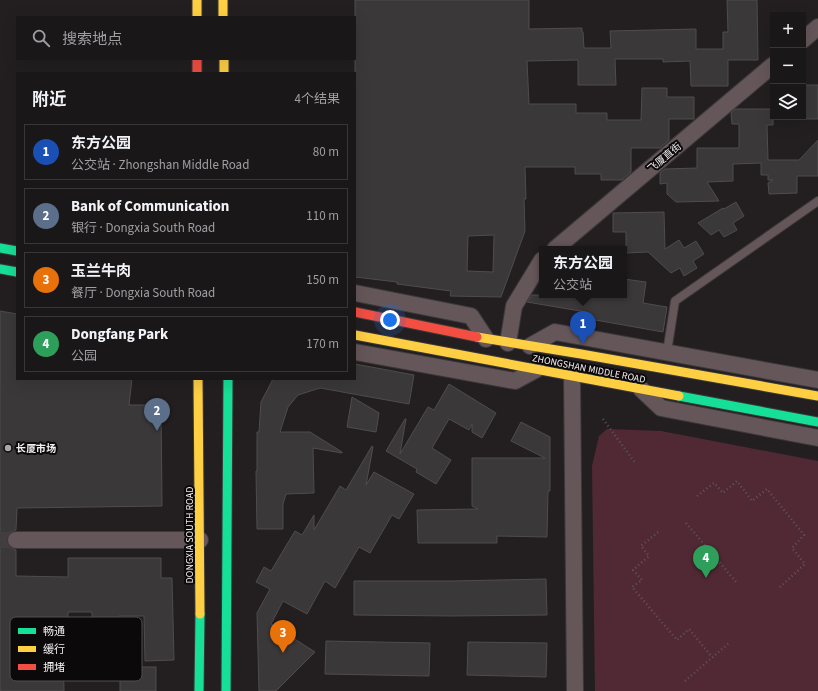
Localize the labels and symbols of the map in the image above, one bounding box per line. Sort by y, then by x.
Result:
street label: 飞厦直街 [645,140,684,176]
your location [380,310,400,330]
pin: 1 [570,311,596,344]
street label: ZHONGSHAN MIDDLE ROAD [531,351,647,387]
pin: 2 [144,398,170,431]
place label: 长厦市场 [16,442,56,456]
marker: 长厦市场 [3,443,13,453]
street label: DONGXIA SOUTH ROAD [183,487,197,583]
pin: 4 [693,545,719,578]
legend [10,617,142,681]
pin: 3 [270,620,296,653]
text: 畅通 [43,624,65,639]
text: 缓行 [43,642,65,657]
text: 拥堵 [43,660,65,675]

